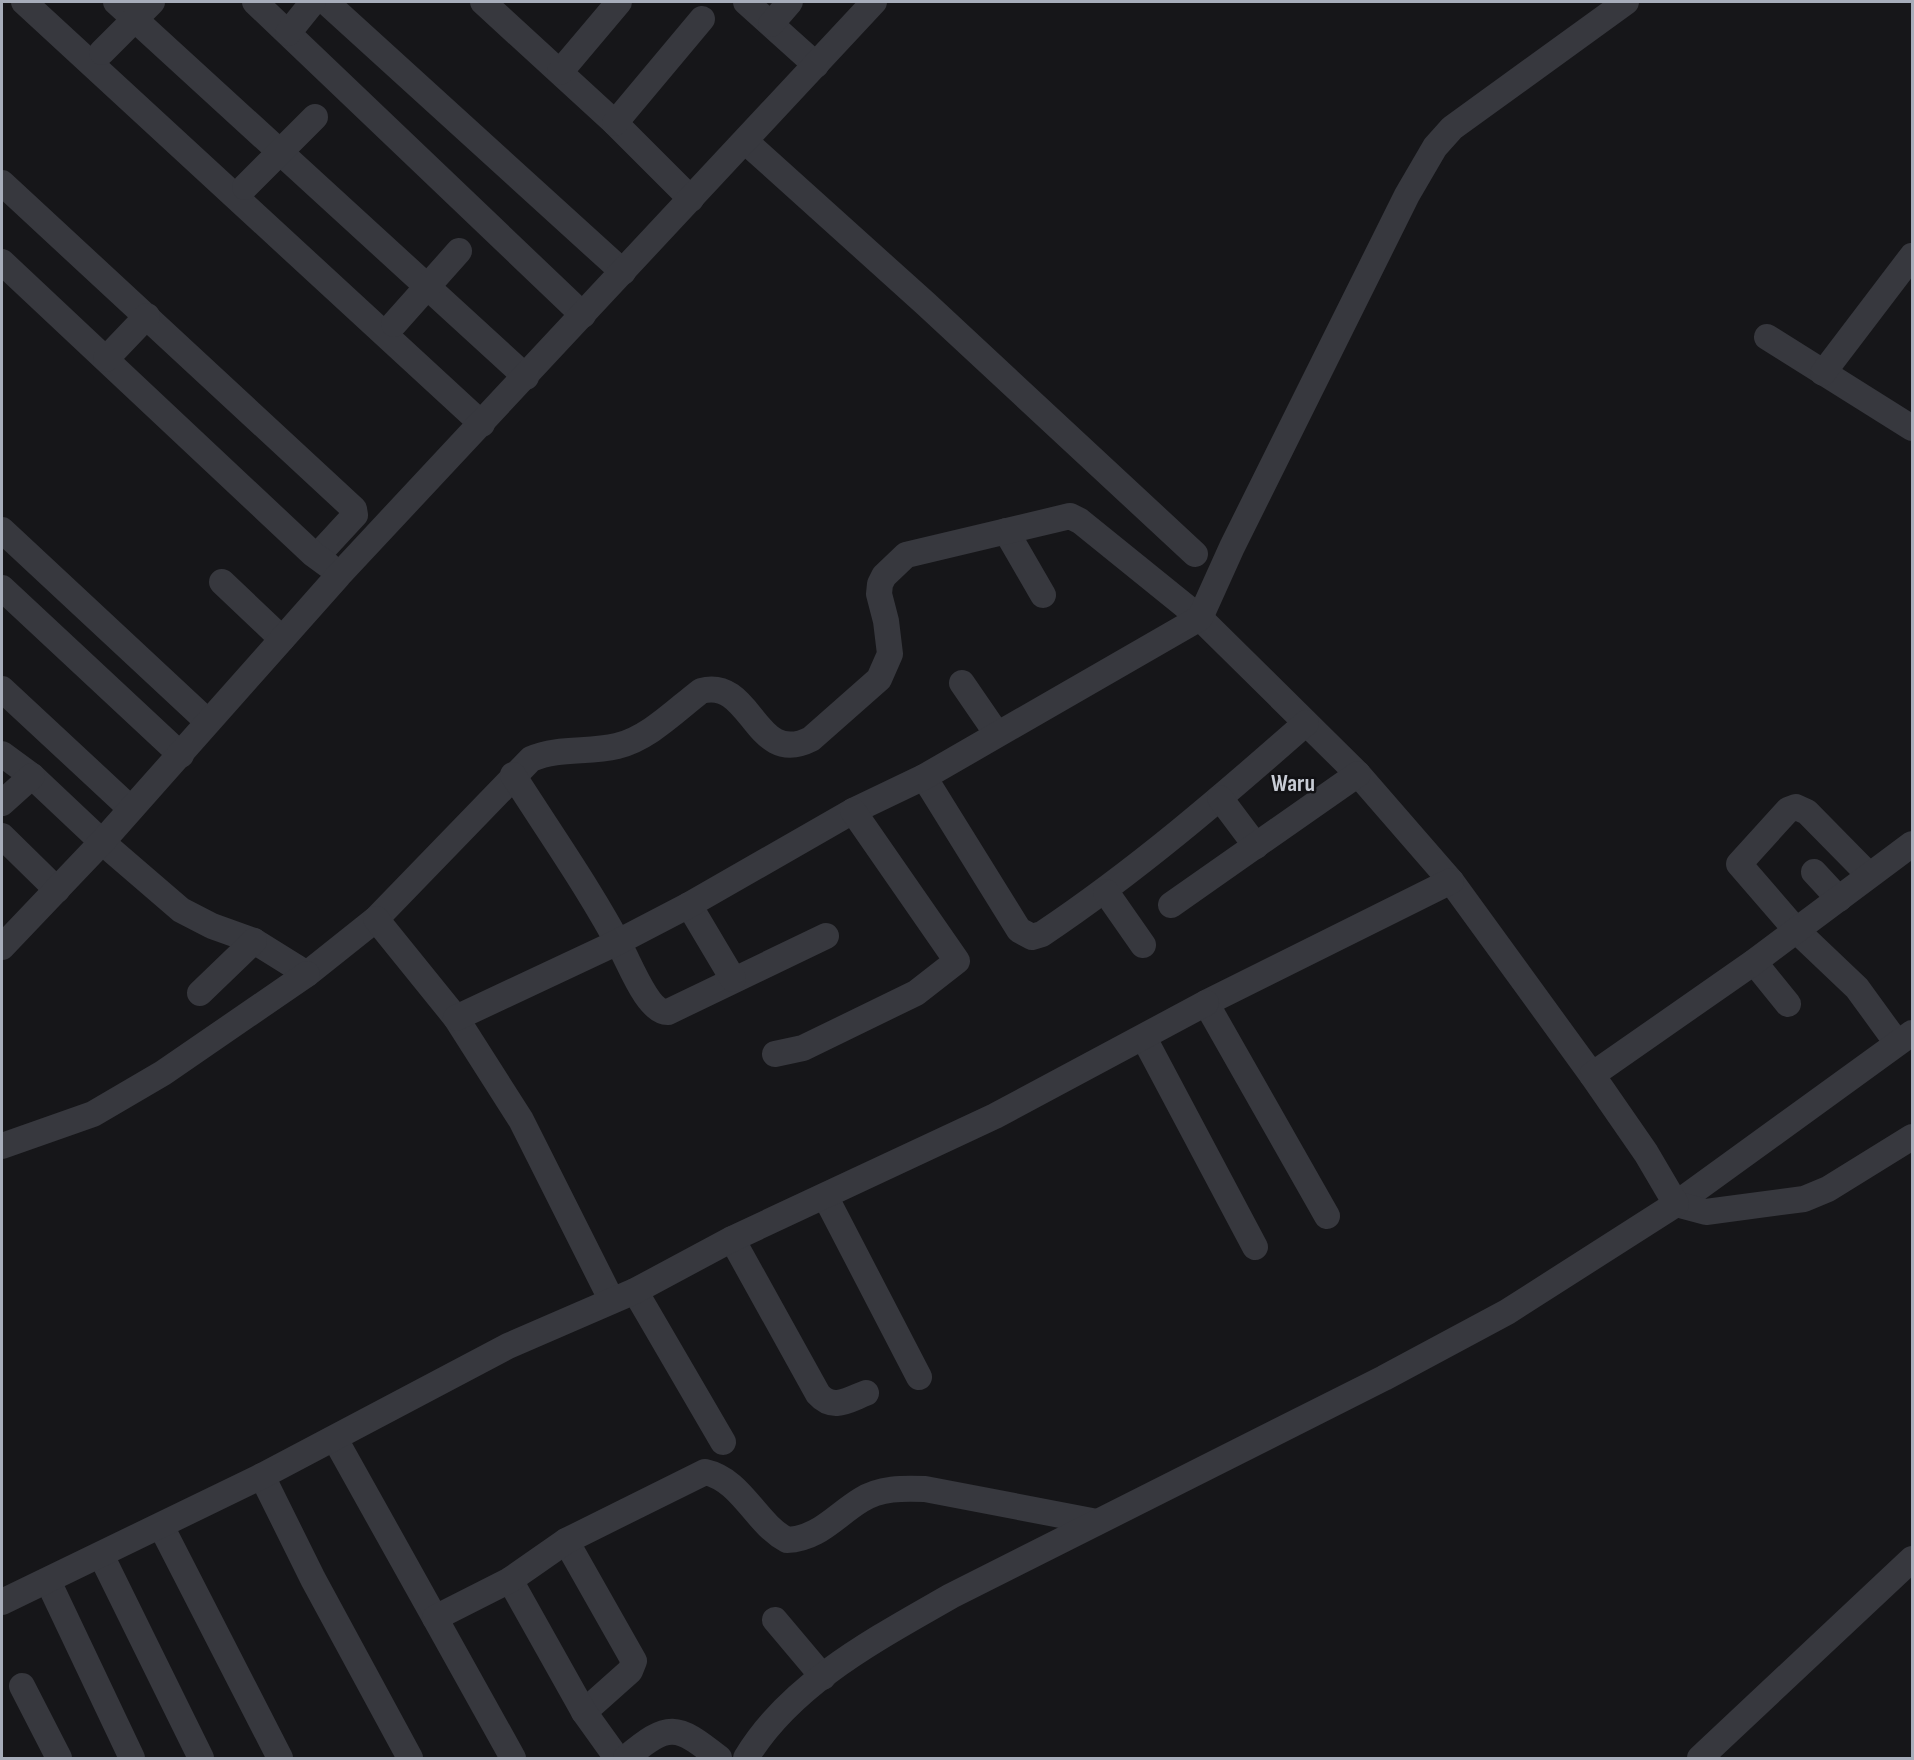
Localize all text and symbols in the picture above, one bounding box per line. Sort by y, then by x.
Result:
district label: Waru [1271,769,1315,798]

